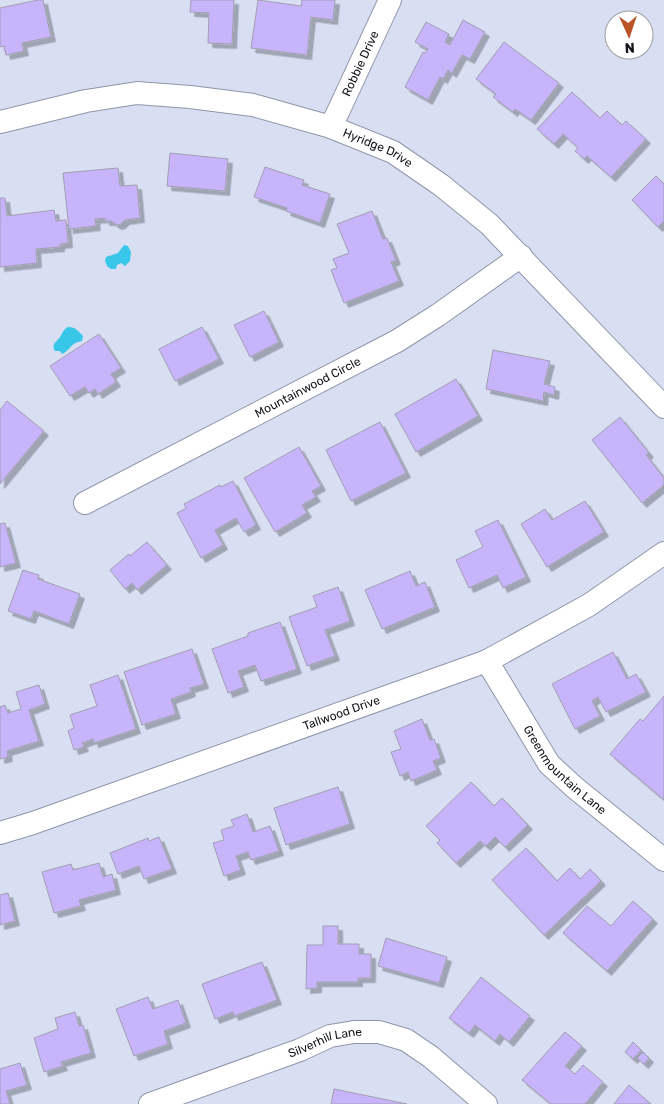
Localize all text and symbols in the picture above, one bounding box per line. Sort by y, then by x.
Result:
north arrow [604,10,654,60]
street label: Robbie Drive [339,28,382,98]
text: N [624,39,635,56]
street label: Hyridge Drive [341,126,415,170]
street label: Mountainwood Circle [252,354,363,421]
street label: Tallwood Drive [301,693,382,733]
street label: Greenmountain Lane [520,723,609,817]
street label: Silverhill Lane [286,1025,362,1061]

